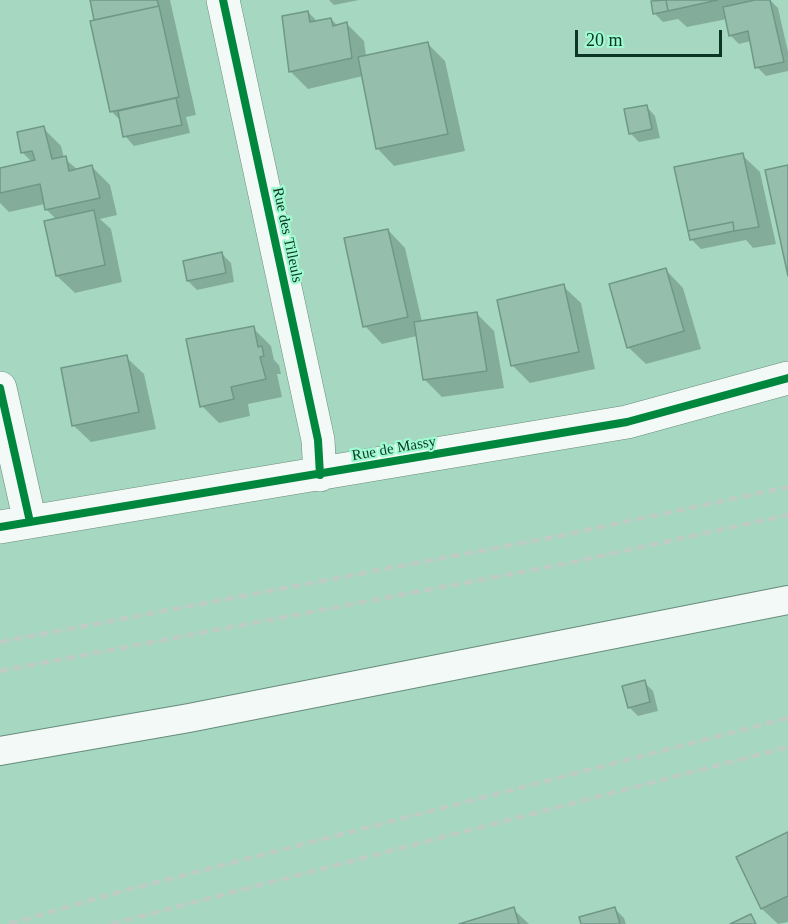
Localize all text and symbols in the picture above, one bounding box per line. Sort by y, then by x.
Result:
scale bar [578,18,725,56]
text: 20 m [586,30,623,50]
street label: Rue des Tilleuls [268,186,306,284]
street label: Rue de Massy [351,433,437,465]

